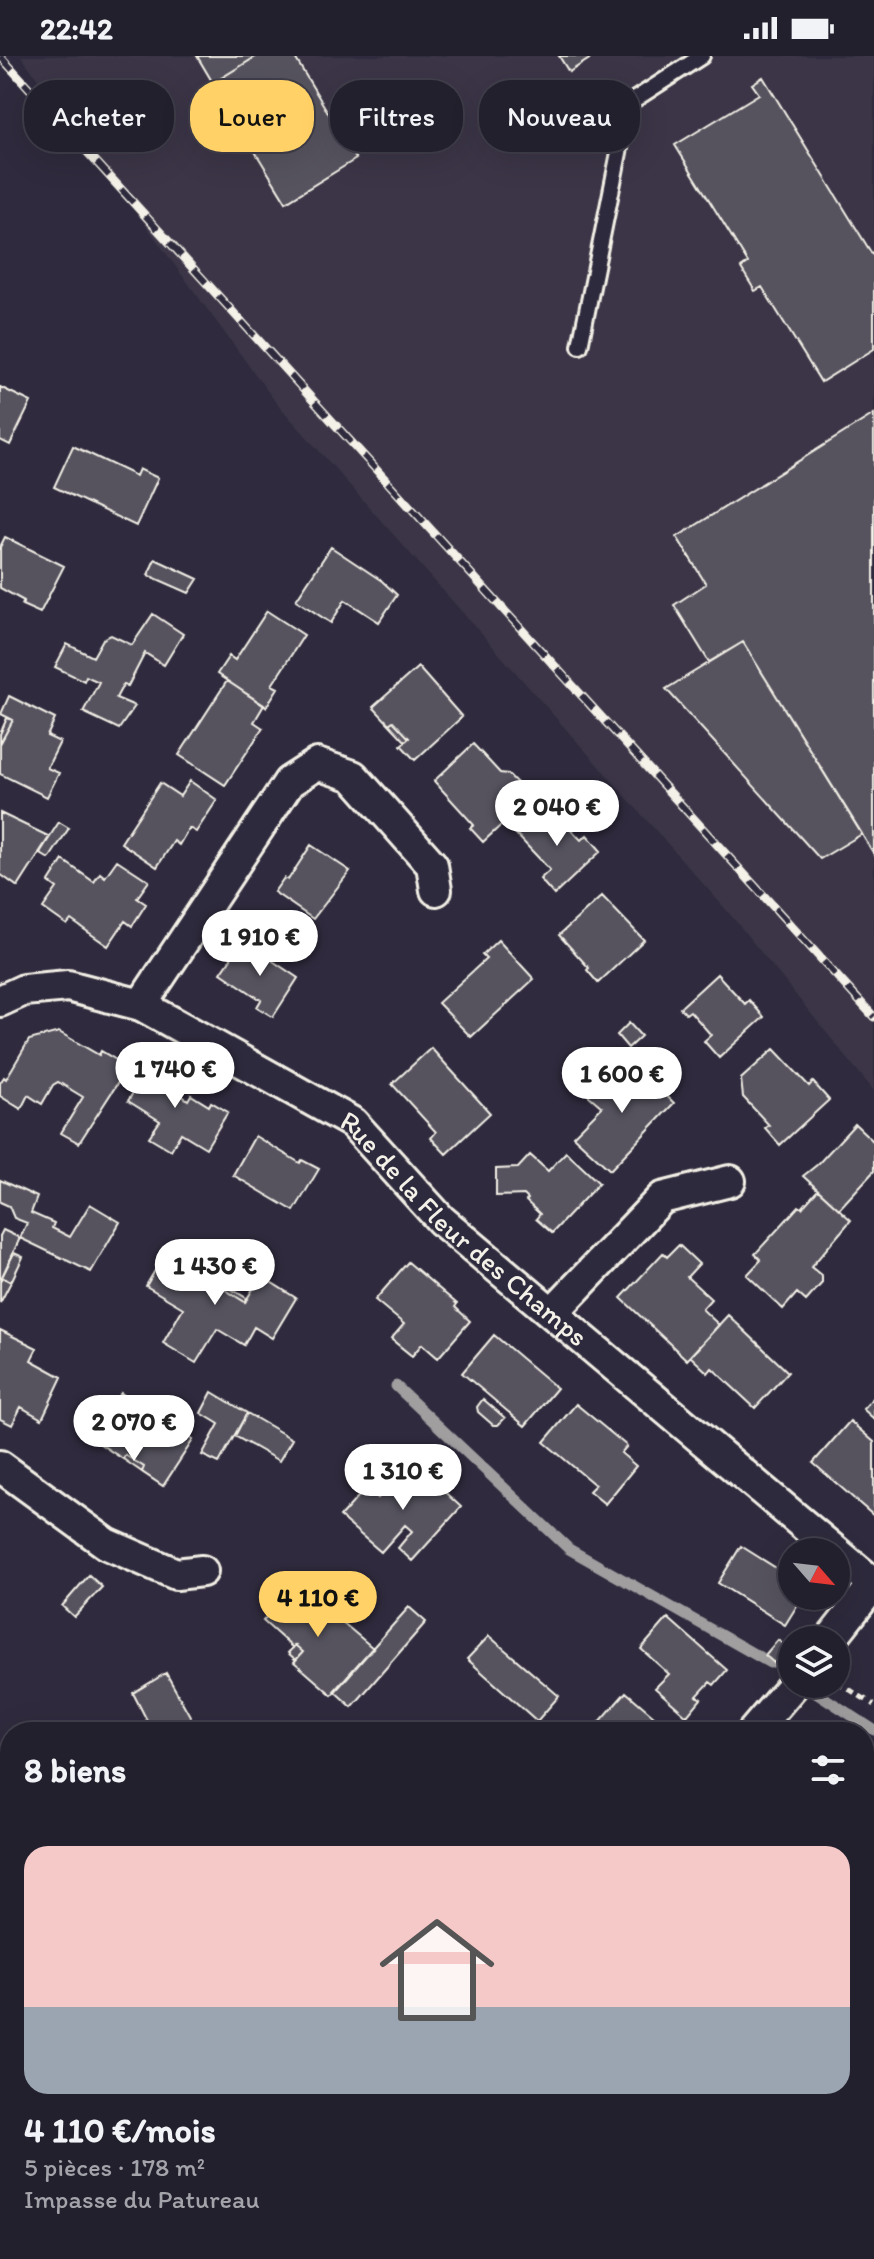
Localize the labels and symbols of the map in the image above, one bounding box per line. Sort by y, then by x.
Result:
pin: 2 040 € [483,780,631,848]
pin: 1 910 € [186,910,334,978]
pin: 1 740 € [101,1042,249,1110]
pin: 1 600 € [548,1047,696,1115]
street label: Rue de la Fleur des Champs [335,1103,595,1353]
pin: 1 430 € [141,1239,289,1307]
pin: 2 070 € [60,1395,208,1463]
pin: 1 310 € [329,1444,477,1512]
north arrow [778,1538,850,1610]
pin: 4 110 € [244,1571,392,1639]

